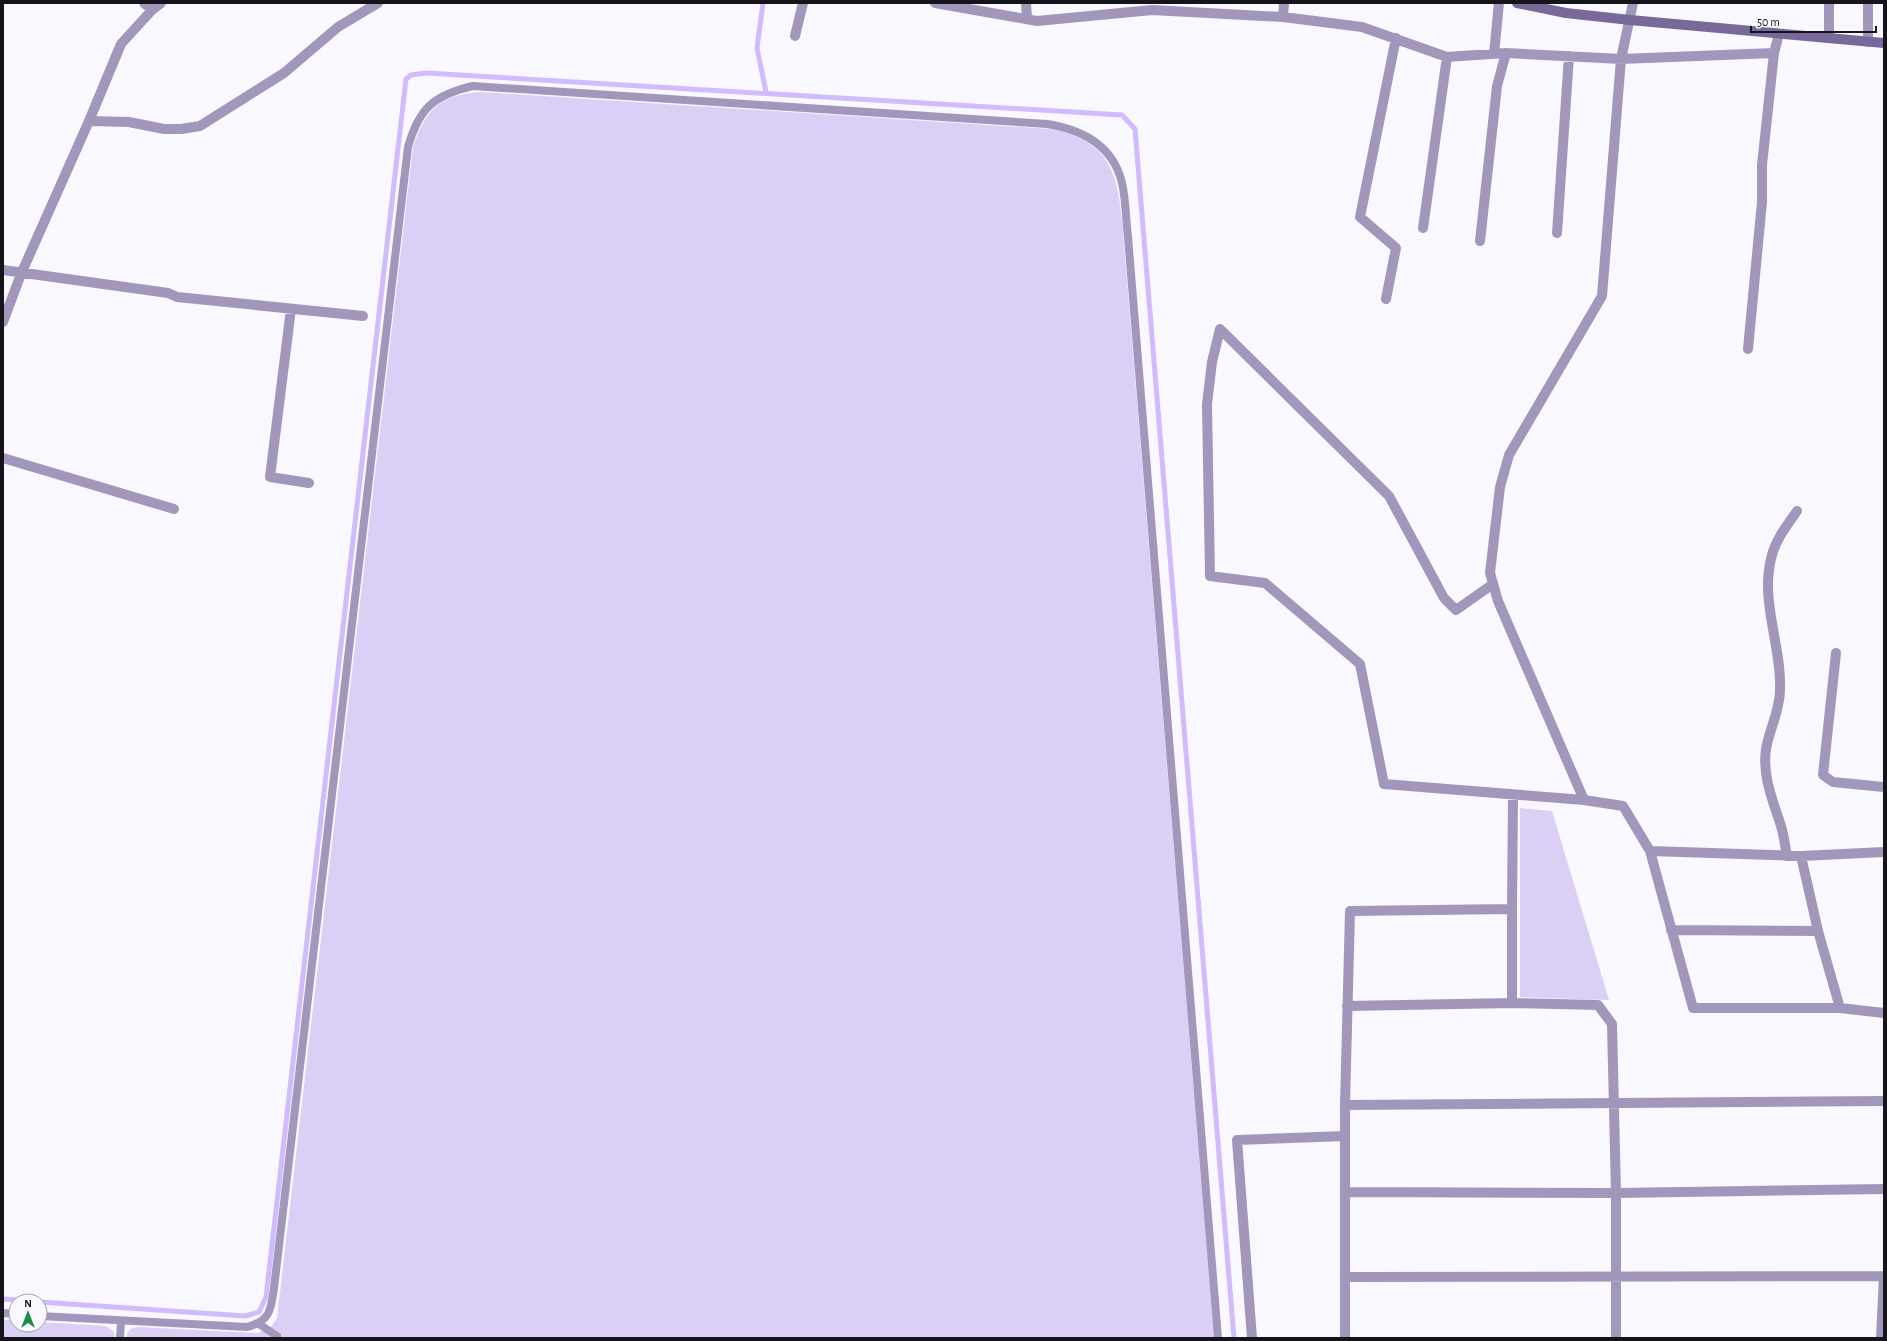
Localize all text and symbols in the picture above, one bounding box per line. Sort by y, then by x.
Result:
scale bar [1751,8,1876,34]
text: 50 m [1757,16,1780,28]
north arrow [8,1293,48,1333]
text: N [24,1298,32,1309]

